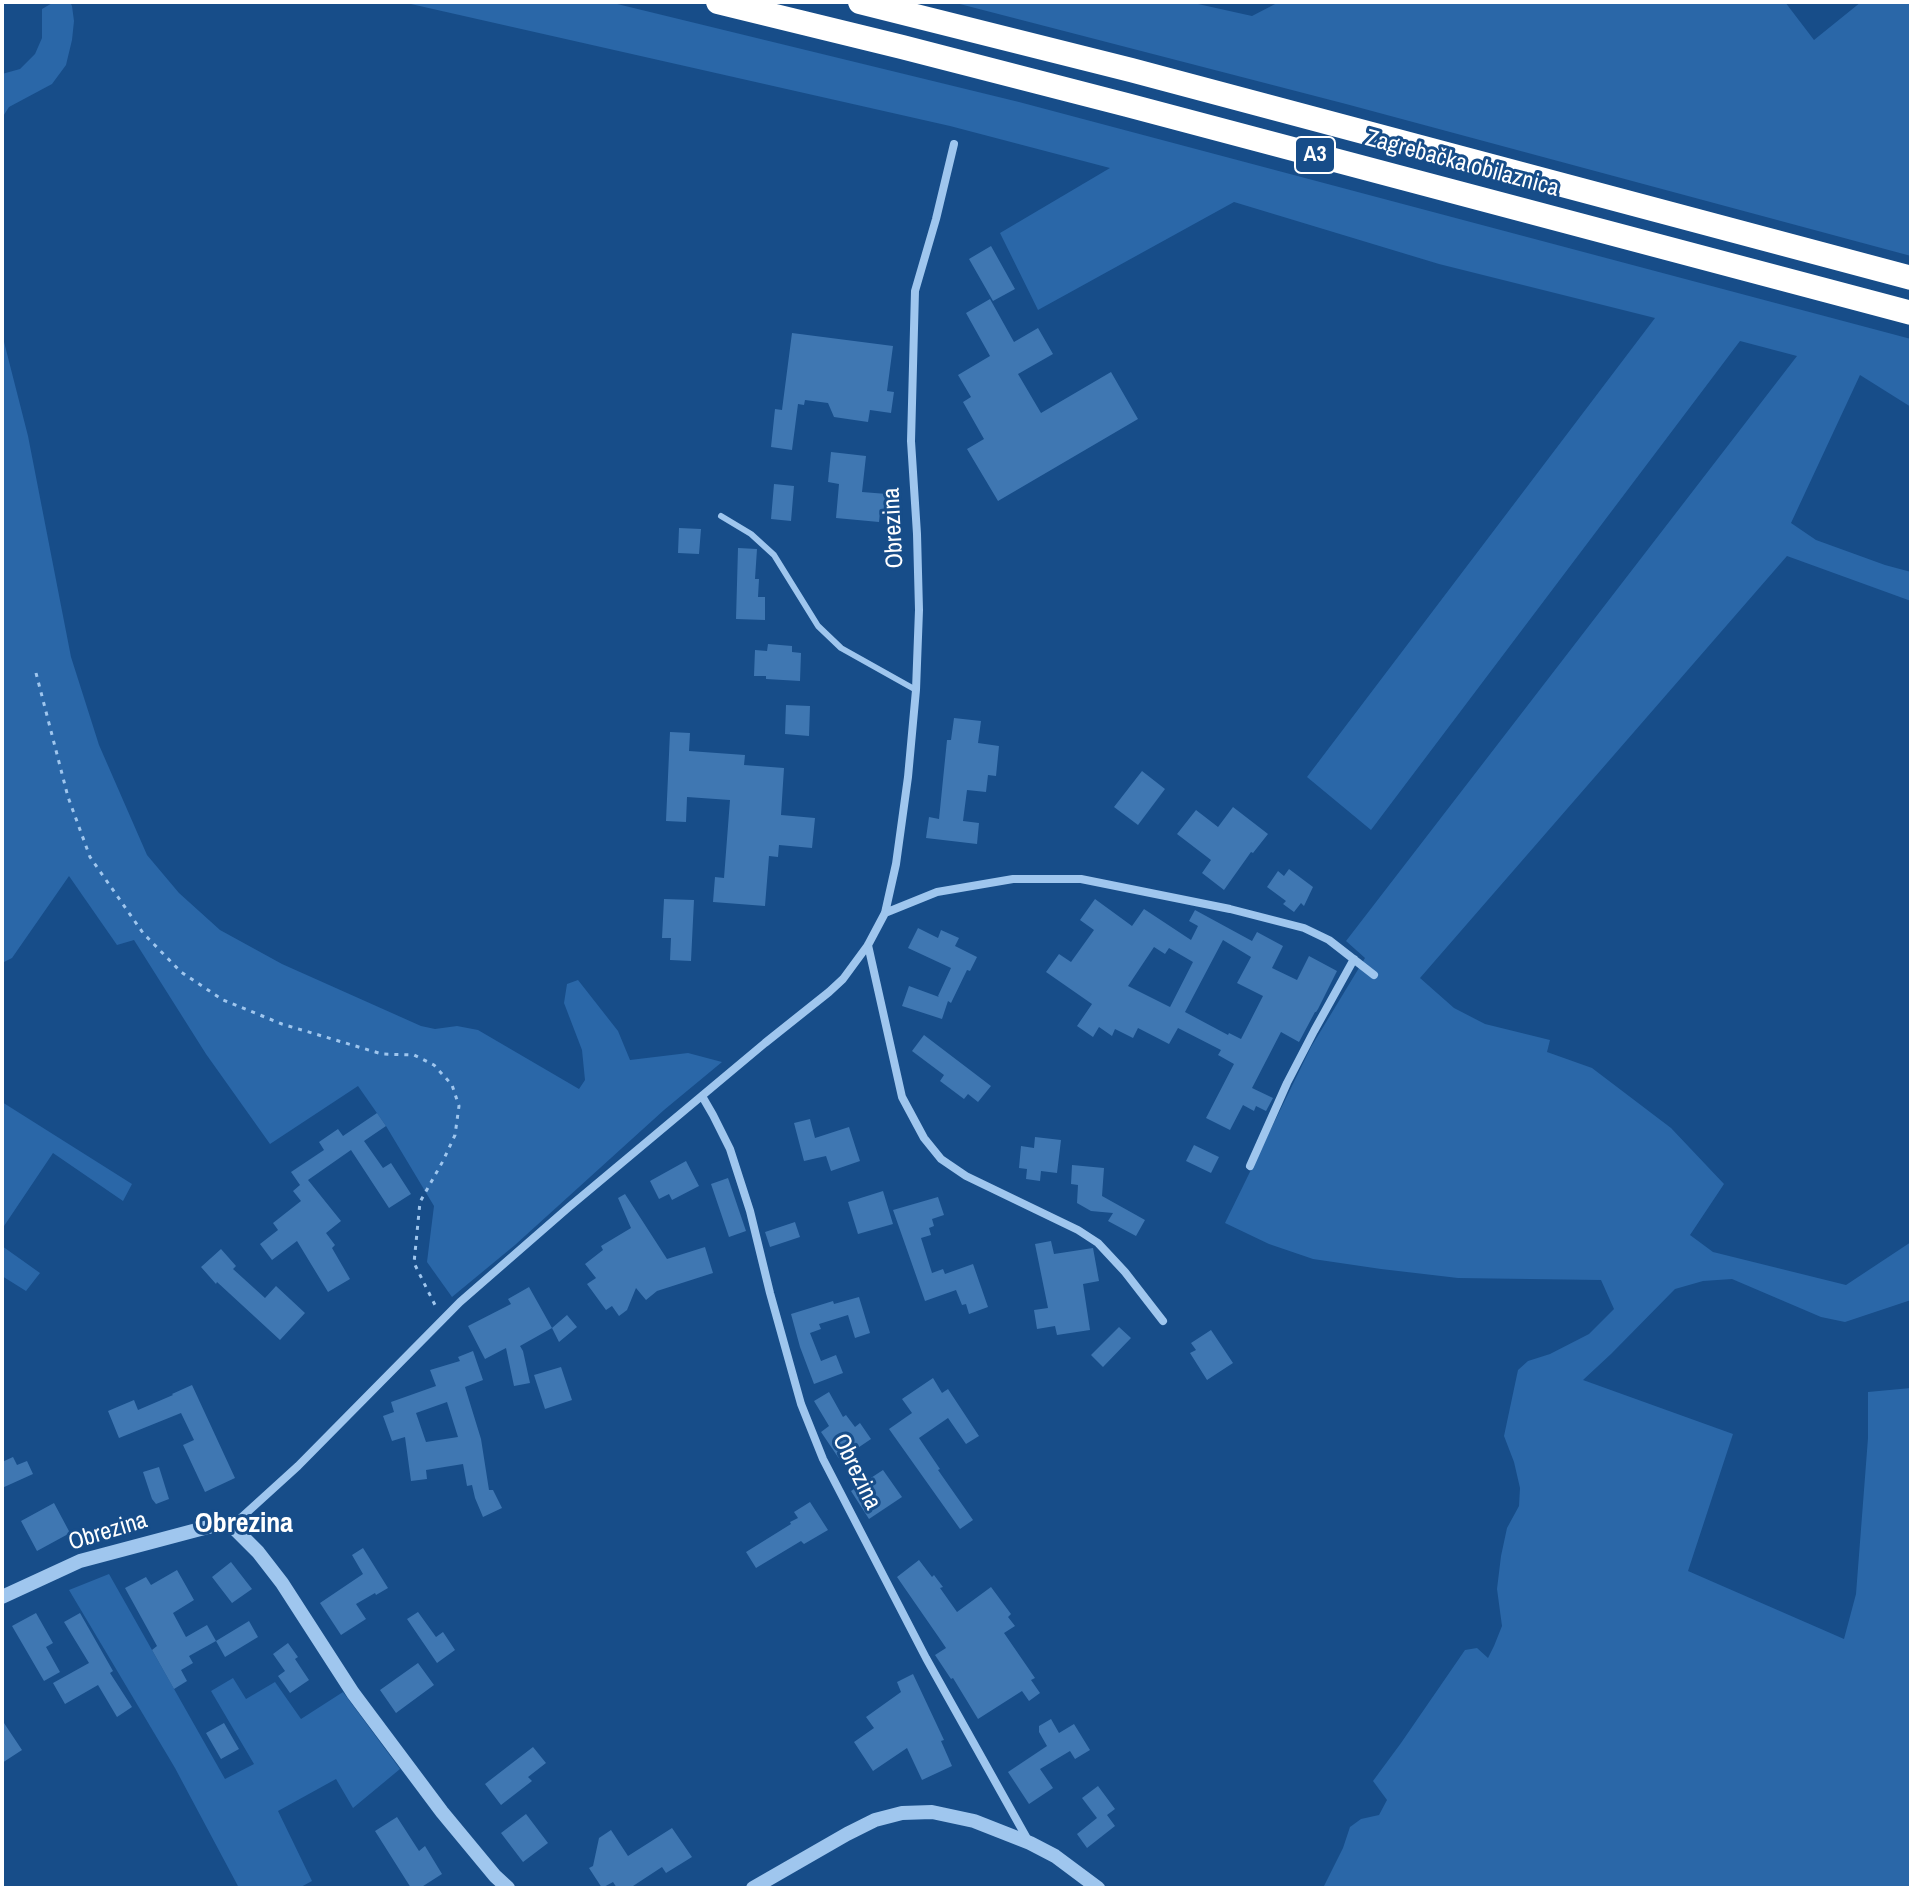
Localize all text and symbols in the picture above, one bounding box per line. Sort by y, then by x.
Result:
street label: Zagrebačka obilaznica [1362,124,1562,204]
road number: A3 [1295,137,1335,173]
street label: Obrezina [878,487,910,569]
street label: Obrezina [825,1429,887,1515]
street label: Obrezina [65,1506,151,1558]
district label: Obrezina [195,1507,293,1541]

